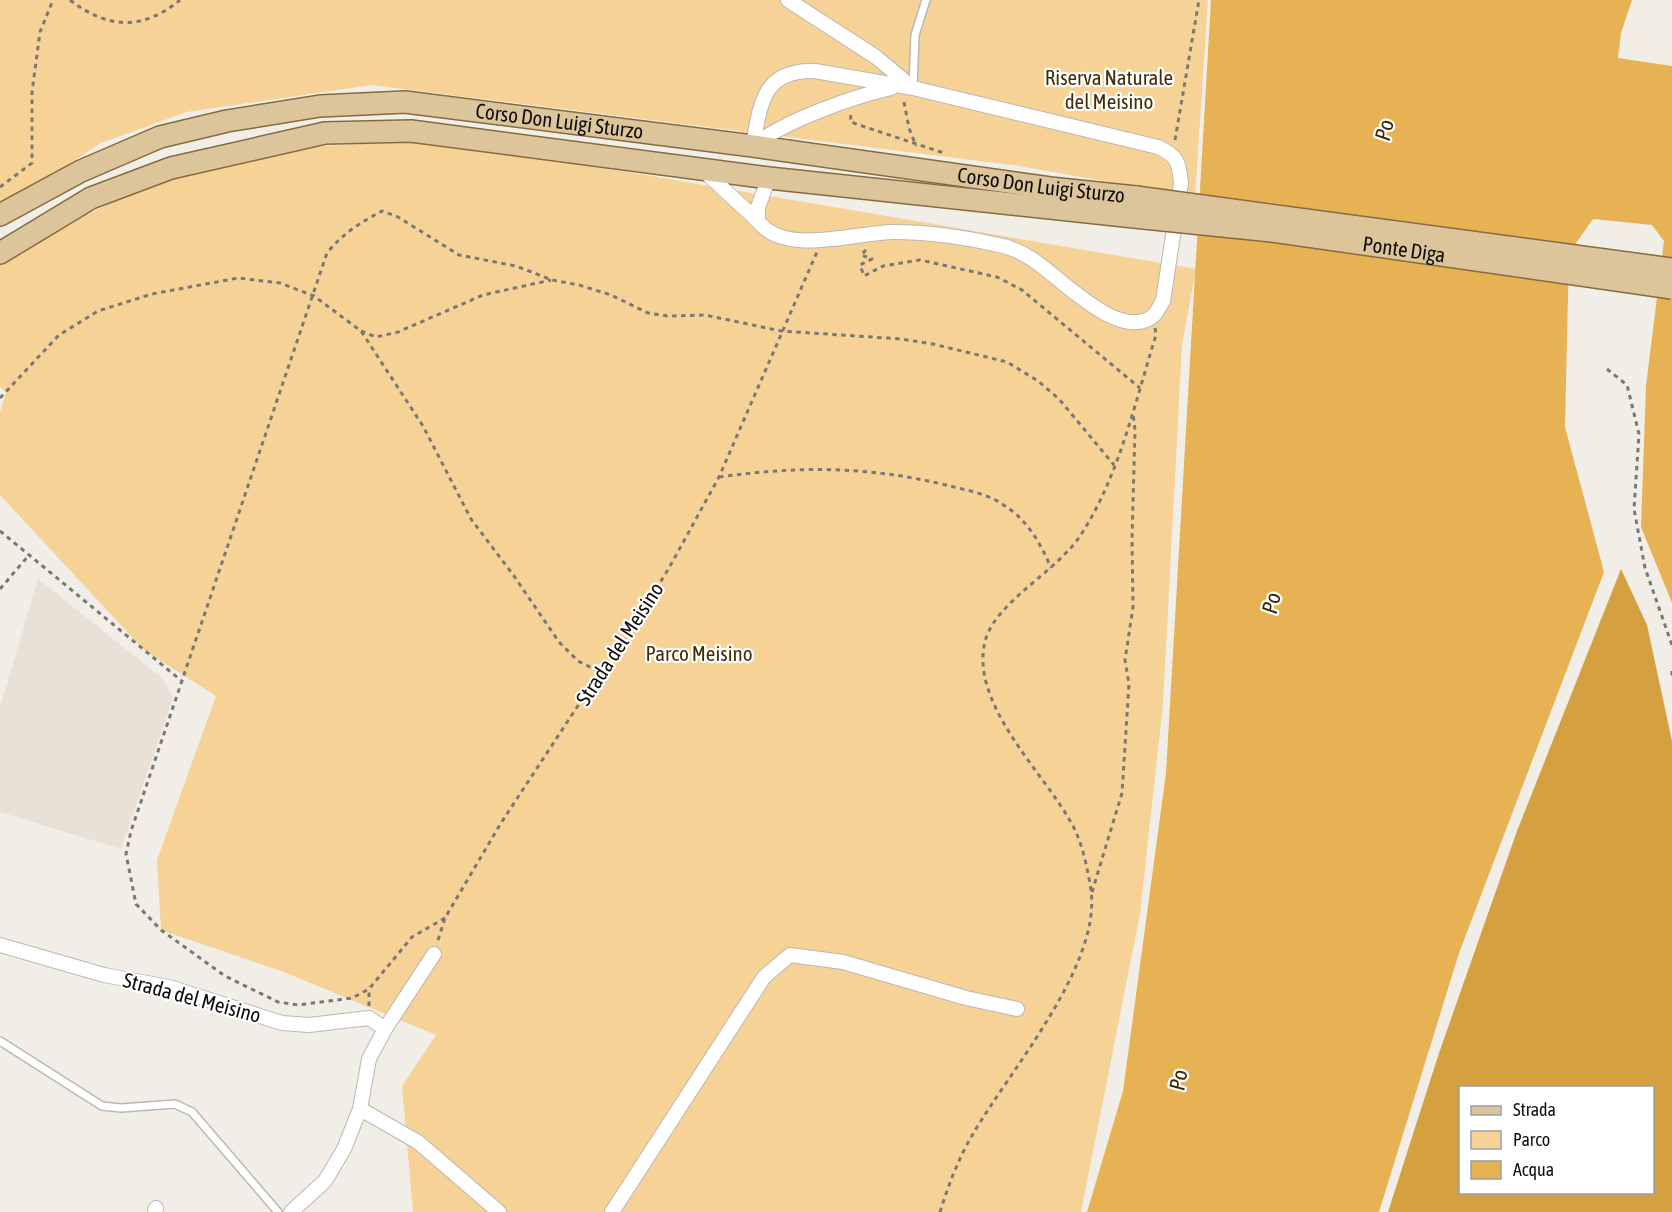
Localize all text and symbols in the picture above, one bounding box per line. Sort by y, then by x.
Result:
park label: Riserva Naturale del Meisino [1045,65,1173,113]
street label: Corso Don Luigi Sturzo [474,98,645,143]
water label: Po [1369,117,1399,143]
street label: Corso Don Luigi Sturzo [956,162,1126,207]
street label: Ponte Diga [1361,231,1447,267]
street label: Strada del Meisino [571,578,668,709]
water label: Po [1256,590,1286,616]
park label: Parco Meisino [645,641,753,665]
street label: Strada del Meisino [121,967,264,1027]
water label: Po [1164,1068,1192,1092]
legend [1459,1086,1654,1194]
text: Strada [1513,1099,1556,1120]
text: Parco [1513,1129,1550,1150]
text: Acqua [1513,1159,1554,1180]

